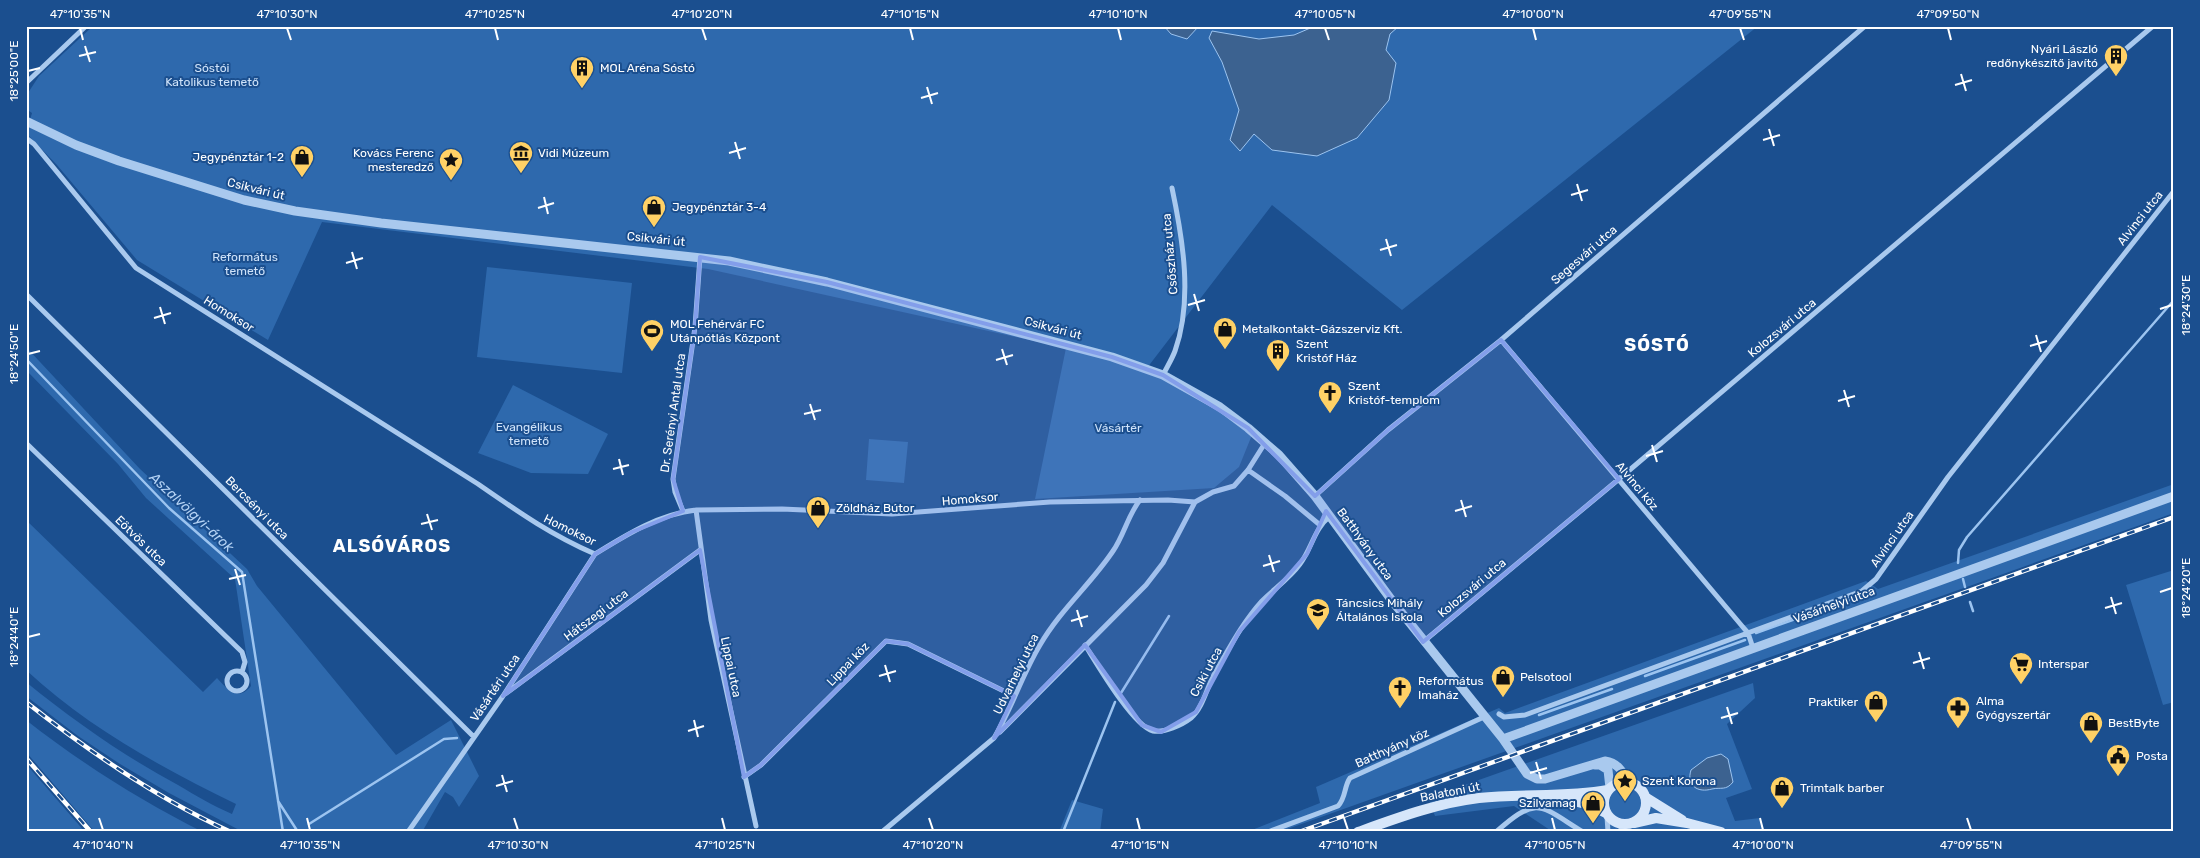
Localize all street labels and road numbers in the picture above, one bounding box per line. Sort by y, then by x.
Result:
street label: Csikvári út [226,175,286,203]
street label: Alvinci utca [2114,188,2166,248]
street label: Csőszház utca [1159,213,1181,295]
street label: Segesvári utca [1548,223,1620,287]
street label: Csikvári út [626,229,686,249]
street label: Homoksor [201,293,257,335]
street label: Kolozsvári utca [1745,296,1819,360]
street label: Csikvári út [1023,314,1083,342]
street label: Dr. Serényi Antal utca [658,352,688,474]
street label: Alvinci köz [1613,459,1661,513]
street label: Bercsényi utca [223,474,291,542]
street label: Homoksor [941,490,999,508]
street label: Batthyány utca [1334,505,1396,583]
street label: Alvinci utca [1868,508,1916,570]
street label: Homoksor [541,511,599,549]
street label: Eötvös utca [112,513,170,569]
street label: Kolozsvári utca [1435,556,1509,620]
street label: Vásárhelyi utca [1791,584,1877,626]
street label: Hátszegi utca [561,586,631,644]
street label: Udvarhelyi utca [990,632,1042,716]
street label: Lippai utca [718,635,744,699]
street label: Lippai köz [824,639,872,689]
street label: Csiki utca [1187,645,1225,699]
street label: Vásártéri utca [467,652,523,724]
street label: Batthyány köz [1353,725,1431,771]
street label: Balatoni út [1419,779,1481,805]

